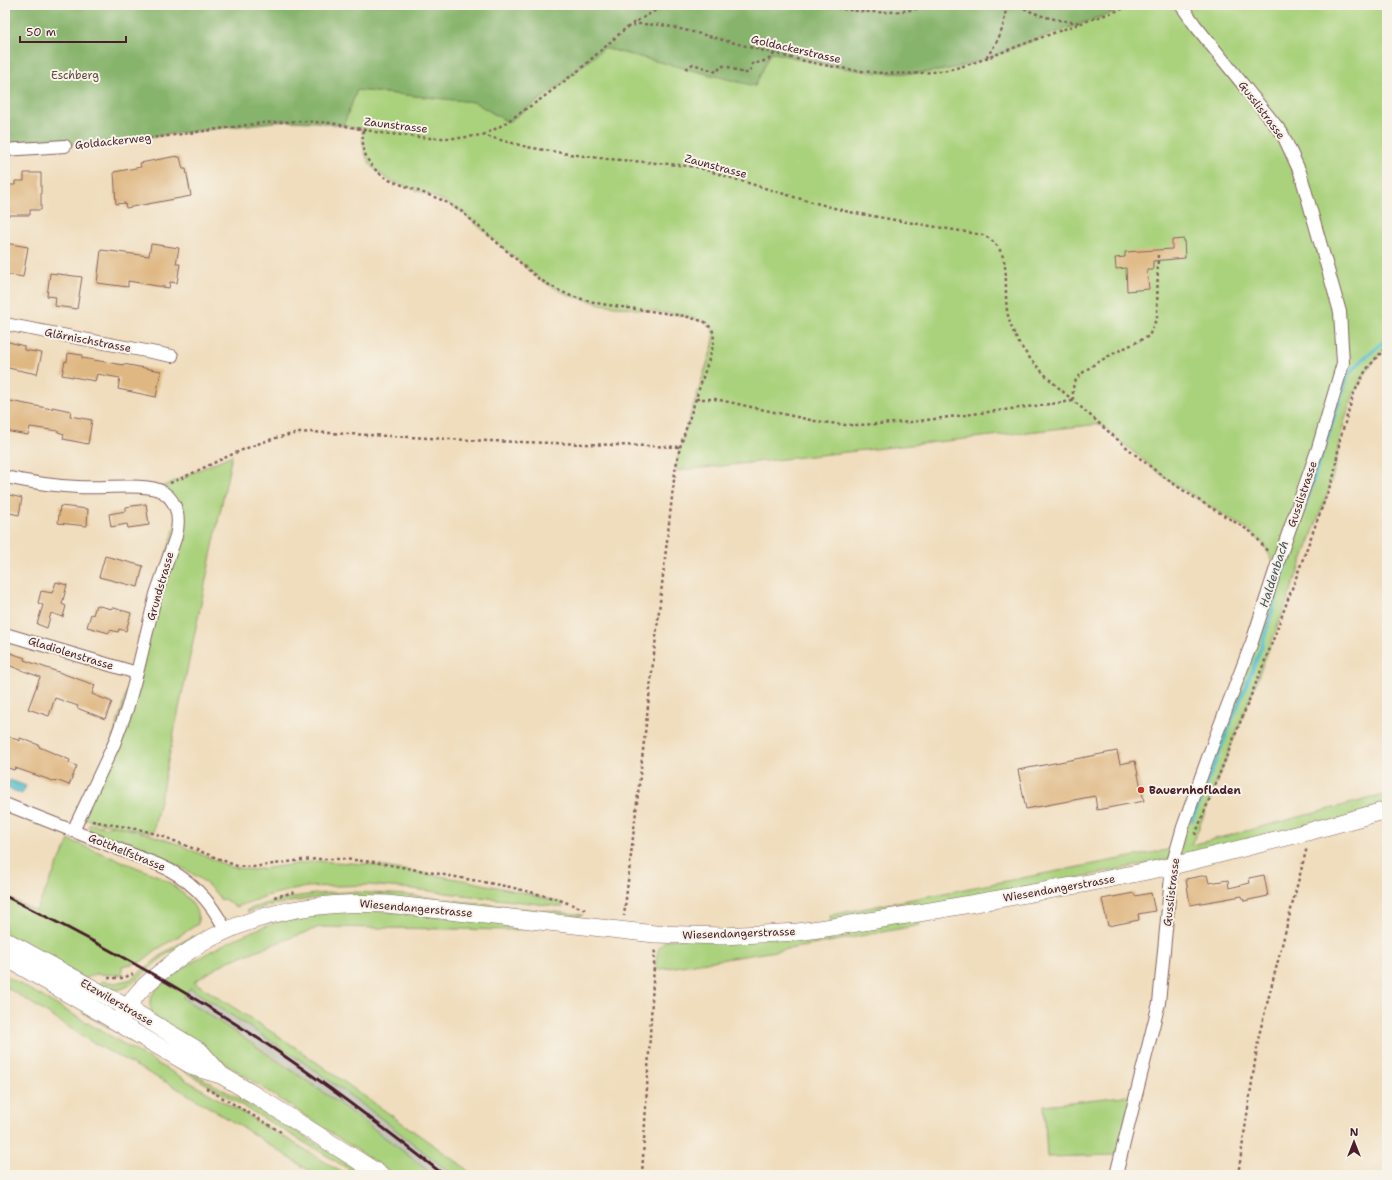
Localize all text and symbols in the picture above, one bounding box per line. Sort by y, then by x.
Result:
scale bar [20,18,126,44]
text: 50 m [26,24,56,40]
street label: Goldackerstrasse [749,32,842,67]
park label: Eschberg [51,68,99,83]
street label: Gusslistrasse [1235,78,1288,142]
street label: Zaunstrasse [363,114,429,137]
street label: Goldackerweg [74,130,152,153]
street label: Zaunstrasse [683,151,749,182]
street label: Glärnischstrasse [43,325,132,356]
street label: Gusslistrasse [1284,459,1321,529]
water label: Haldenbach [1256,539,1292,609]
street label: Grundstrasse [143,550,177,622]
street label: Gladiolenstrasse [26,633,115,674]
place label: Bauernhofladen [1149,783,1242,798]
marker: Bauernhofladen [1136,785,1146,795]
street label: Gotthelfstrasse [86,830,168,875]
street label: Gusslistrasse [1160,857,1183,927]
street label: Wiesendangerstrasse [1002,871,1116,906]
street label: Wiesendangerstrasse [359,896,473,921]
street label: Wiesendangerstrasse [682,924,796,943]
street label: Etzwilerstrasse [77,975,156,1029]
north arrow [1334,1122,1374,1162]
text: N [1350,1125,1359,1140]

